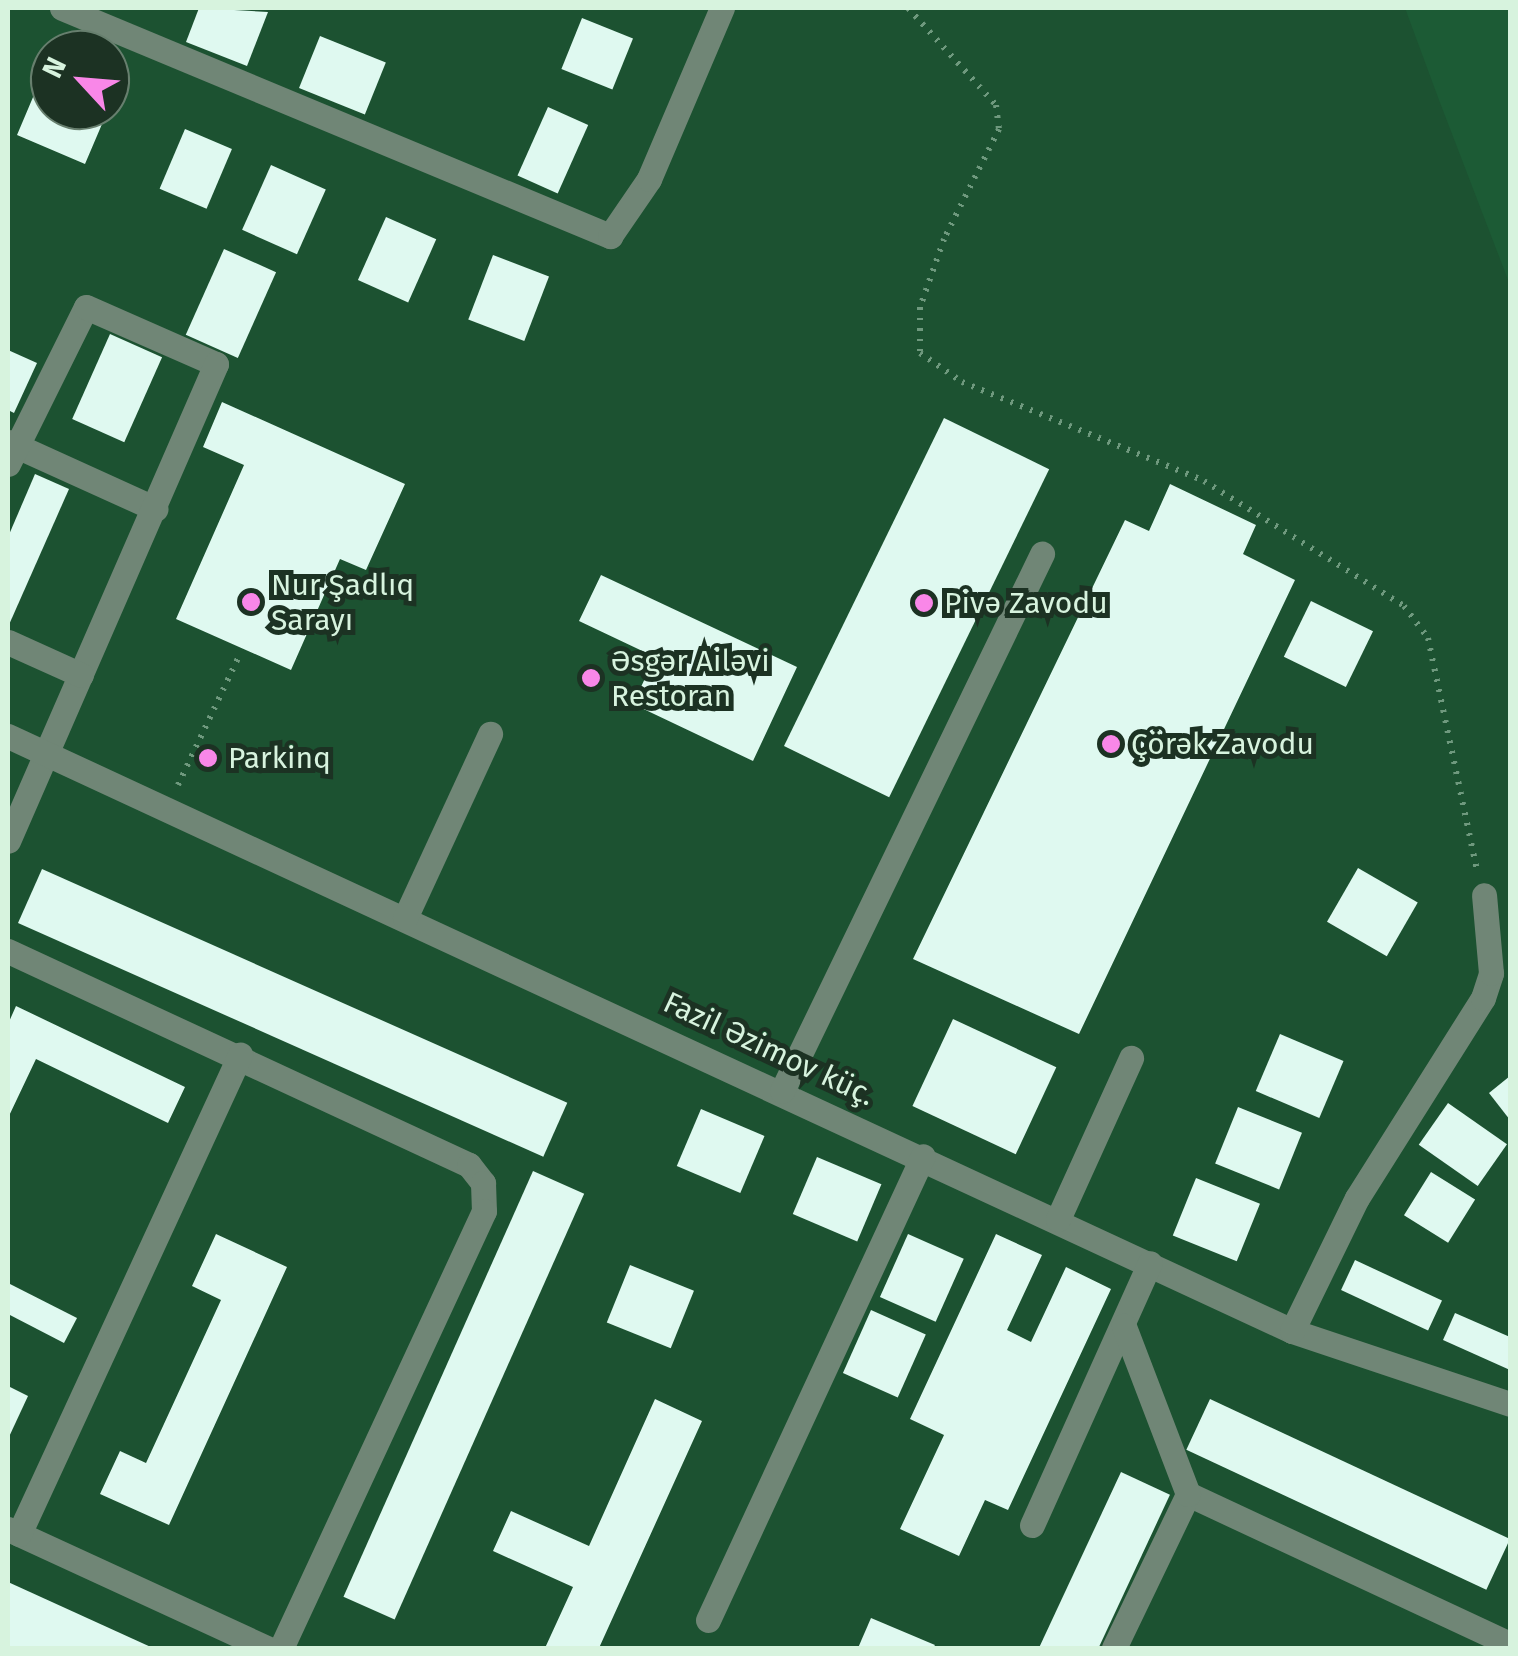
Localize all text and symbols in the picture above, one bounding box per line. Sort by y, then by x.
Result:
north arrow [30,30,130,130]
text: N [35,52,73,83]
place label: Nur Şadlıq Sarayı [271,567,414,638]
place label: Pivə Zavodu [944,585,1108,621]
marker: Nur Şadlıq Sarayı [240,591,262,613]
marker: Pivə Zavodu [913,592,935,614]
place label: Əsgər Ailəvi Restoran [611,643,770,714]
marker: Əsgər Ailəvi Restoran [580,667,602,689]
place label: Çörək Zavodu [1131,726,1314,762]
marker: Çörək Zavodu [1100,733,1122,755]
place label: Parkinq [228,740,331,776]
marker: Parkinq [197,747,219,769]
street label: Fazil Əzimov küç. [658,984,880,1114]

